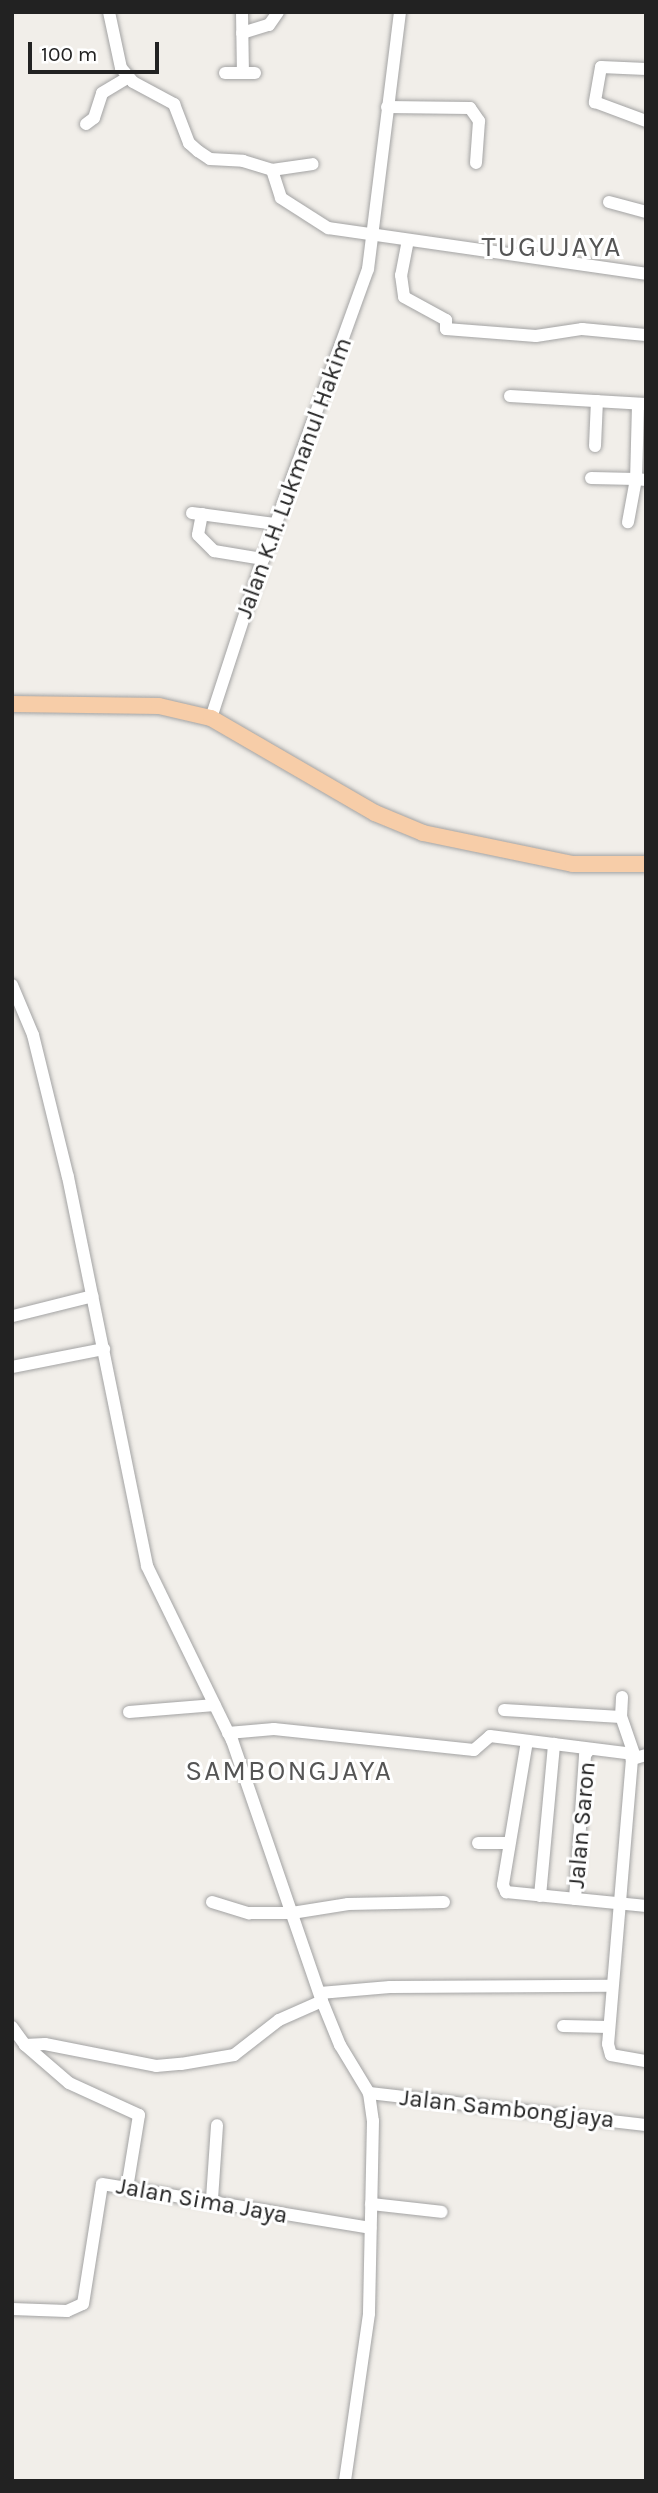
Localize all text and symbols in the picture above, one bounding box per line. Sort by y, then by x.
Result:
scale bar [32,28,163,72]
text: 100 m [41,42,98,66]
district label: TUGUJAYA [483,230,621,264]
street label: Jalan K.H. Lukmanul Hakim [230,334,358,622]
district label: SAMBONGJAYA [187,1754,391,1788]
street label: Jalan Saron [562,1760,602,1890]
street label: Jalan Sambongjaya [398,2083,616,2135]
street label: Jalan Sima Jaya [114,2172,290,2230]

